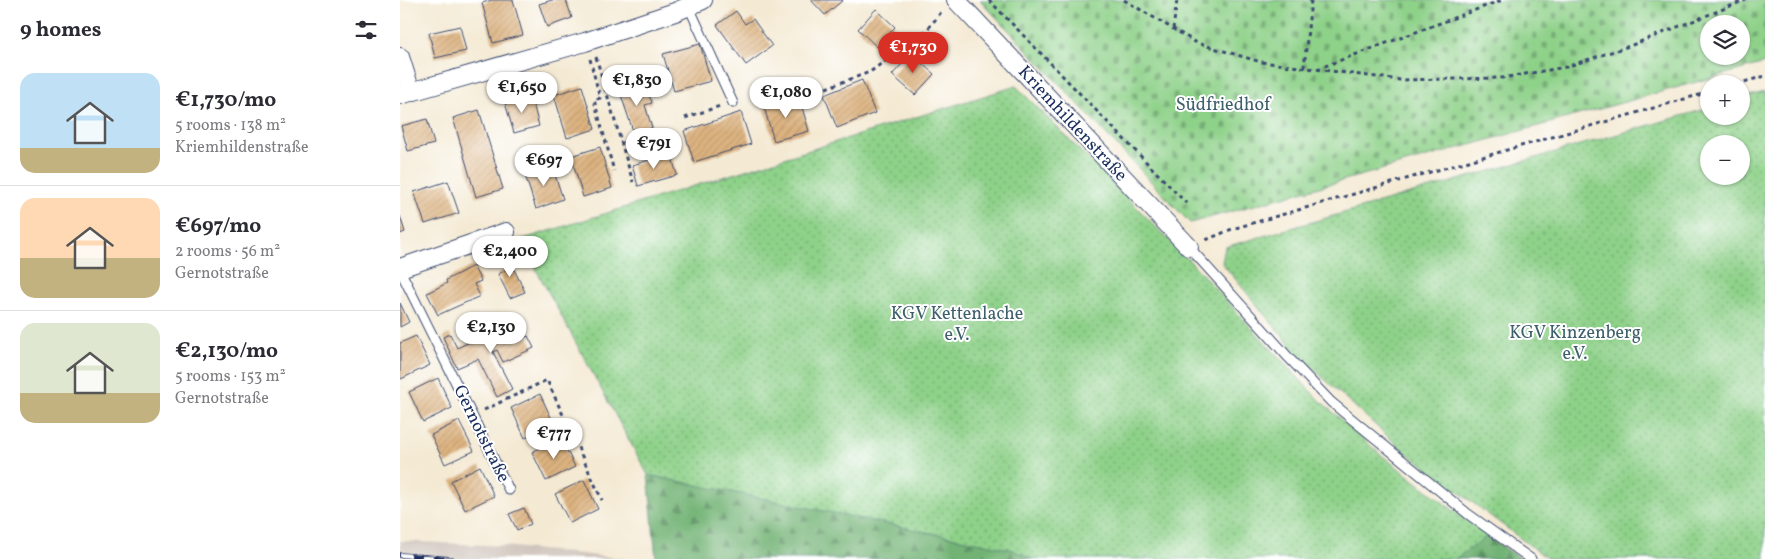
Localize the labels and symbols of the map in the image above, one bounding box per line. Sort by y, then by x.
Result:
pin: €1,730 [872,32,954,74]
street label: Kriemhildenstraße [1012,60,1132,188]
pin: €1,830 [596,64,678,107]
pin: €1,650 [481,72,563,114]
pin: €1,080 [745,76,827,119]
park label: Südfriedhof [1176,93,1272,118]
pin: €791 [624,128,684,170]
pin: €697 [514,144,574,187]
pin: €2,400 [469,236,551,278]
park label: KGV Kettenlache e.V. [891,302,1023,348]
pin: €2,130 [450,312,532,354]
park label: KGV Kinzenberg e.V. [1509,321,1641,367]
street label: Gernotstraße [447,381,515,487]
pin: €777 [524,418,584,460]

